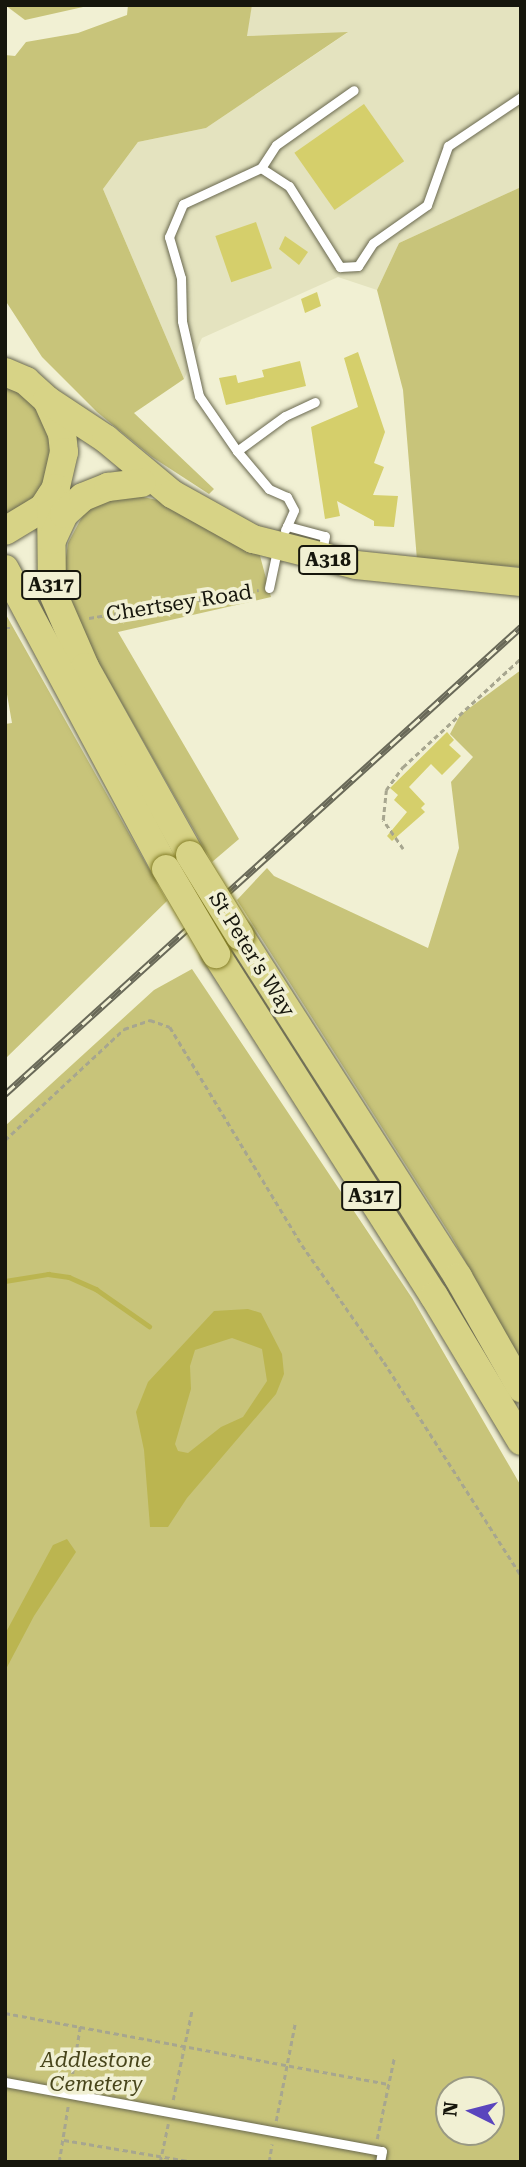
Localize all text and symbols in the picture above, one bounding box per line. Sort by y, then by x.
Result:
road number: A318 [296,544,360,576]
road number: A317 [20,570,82,600]
street label: Chertsey Road [104,579,254,627]
street label: St Peter's Way [204,887,300,1021]
road number: A317 [340,1180,402,1212]
park label: Addlestone Cemetery [41,2047,151,2097]
north arrow [435,2076,505,2146]
text: N [438,2100,463,2117]

